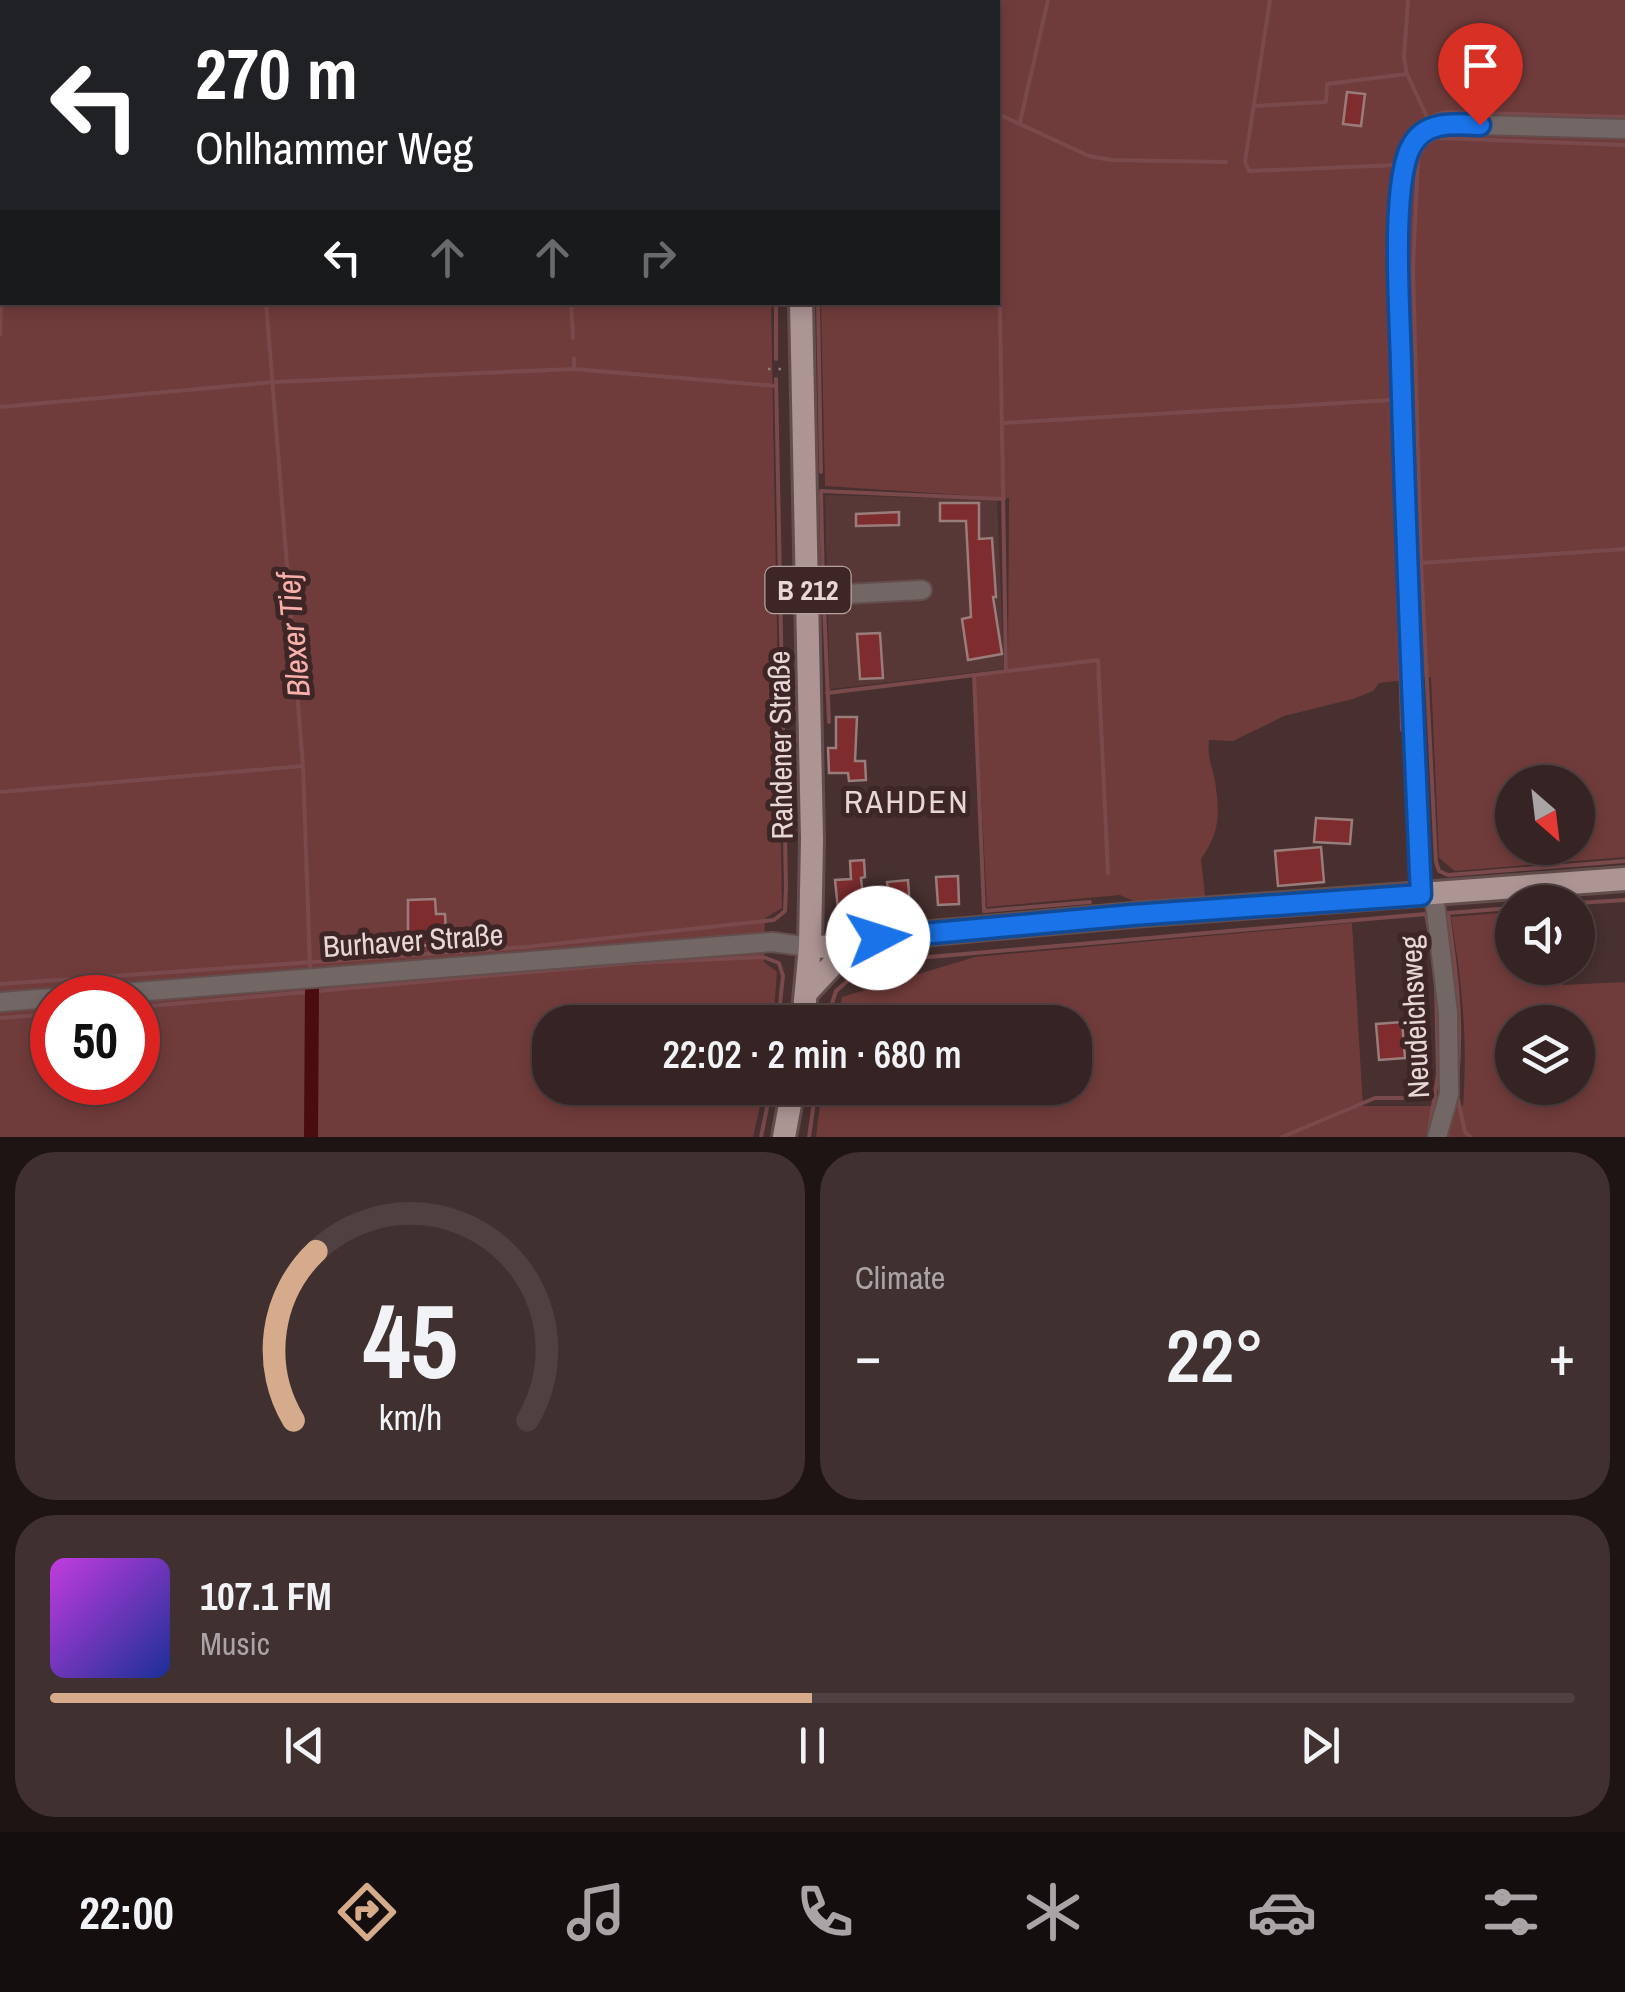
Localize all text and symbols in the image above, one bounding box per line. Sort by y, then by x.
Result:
pin [1438,23,1523,126]
text: 270 m [195,27,358,121]
icon: arrive [1453,38,1508,93]
icon: left [30,40,160,170]
text: Ohlhammer Weg [195,117,473,178]
icon: left [315,230,370,285]
icon: ahead [420,230,475,285]
icon: ahead [525,230,580,285]
icon: right [630,230,685,285]
road number: B 212 [766,567,850,613]
water label: Blexer Tief [266,568,320,699]
street label: Rahdener Straße [758,650,802,840]
north arrow [1495,765,1595,865]
map controls [1495,765,1595,1105]
district label: RAHDEN [844,780,970,823]
button: sound [1495,885,1595,985]
position arrow [826,886,930,990]
street label: Burhaver Straße [322,914,504,966]
street label: Neudeichsweg [1390,934,1438,1099]
speed limit sign: 50 [30,975,160,1105]
button: layers [1495,1005,1595,1105]
text: 22:02 · 2 min · 680 m [662,1029,962,1080]
text: Climate [855,1256,945,1299]
text: 45 [363,1270,457,1410]
text: 22° [1166,1304,1264,1405]
text: − [855,1318,881,1392]
text: + [1549,1318,1575,1392]
text: km/h [378,1393,442,1441]
text: 107.1 FM [200,1571,332,1622]
text: Music [200,1622,270,1665]
icon: previous [277,1718,332,1773]
icon: pause [785,1718,840,1773]
icon: next [1293,1718,1348,1773]
icon: directions [332,1877,402,1947]
icon: music [561,1877,631,1947]
icon: phone [790,1877,860,1947]
icon: climate [1018,1877,1088,1947]
icon: car [1247,1877,1317,1947]
icon: filters [1476,1877,1546,1947]
text: 22:00 [79,1882,174,1943]

